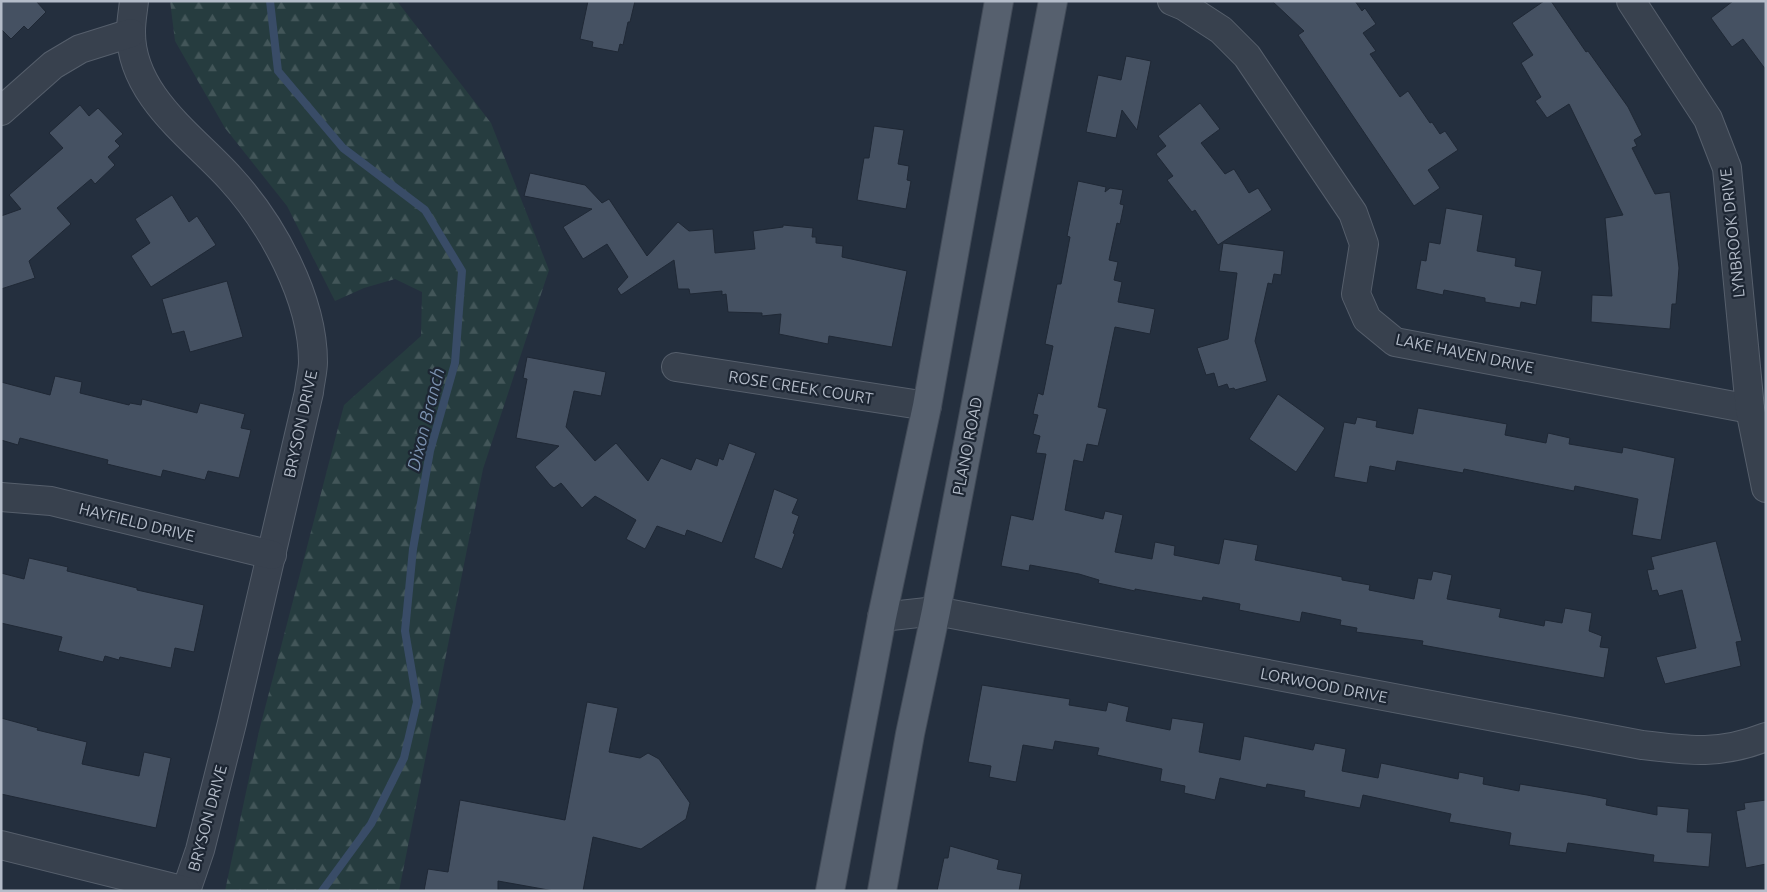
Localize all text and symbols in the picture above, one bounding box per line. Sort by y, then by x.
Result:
street label: LYNBROOK DRIVE [1716,167,1748,299]
street label: LAKE HAVEN DRIVE [1394,330,1536,376]
water label: Dixon Branch [403,365,447,473]
street label: ROSE CREEK COURT [727,367,875,407]
street label: BRYSON DRIVE [280,368,320,479]
street label: PLANO ROAD [949,395,985,497]
street label: HAYFIELD DRIVE [77,499,197,545]
street label: LORWOOD DRIVE [1259,664,1389,706]
street label: BRYSON DRIVE [184,763,230,873]

